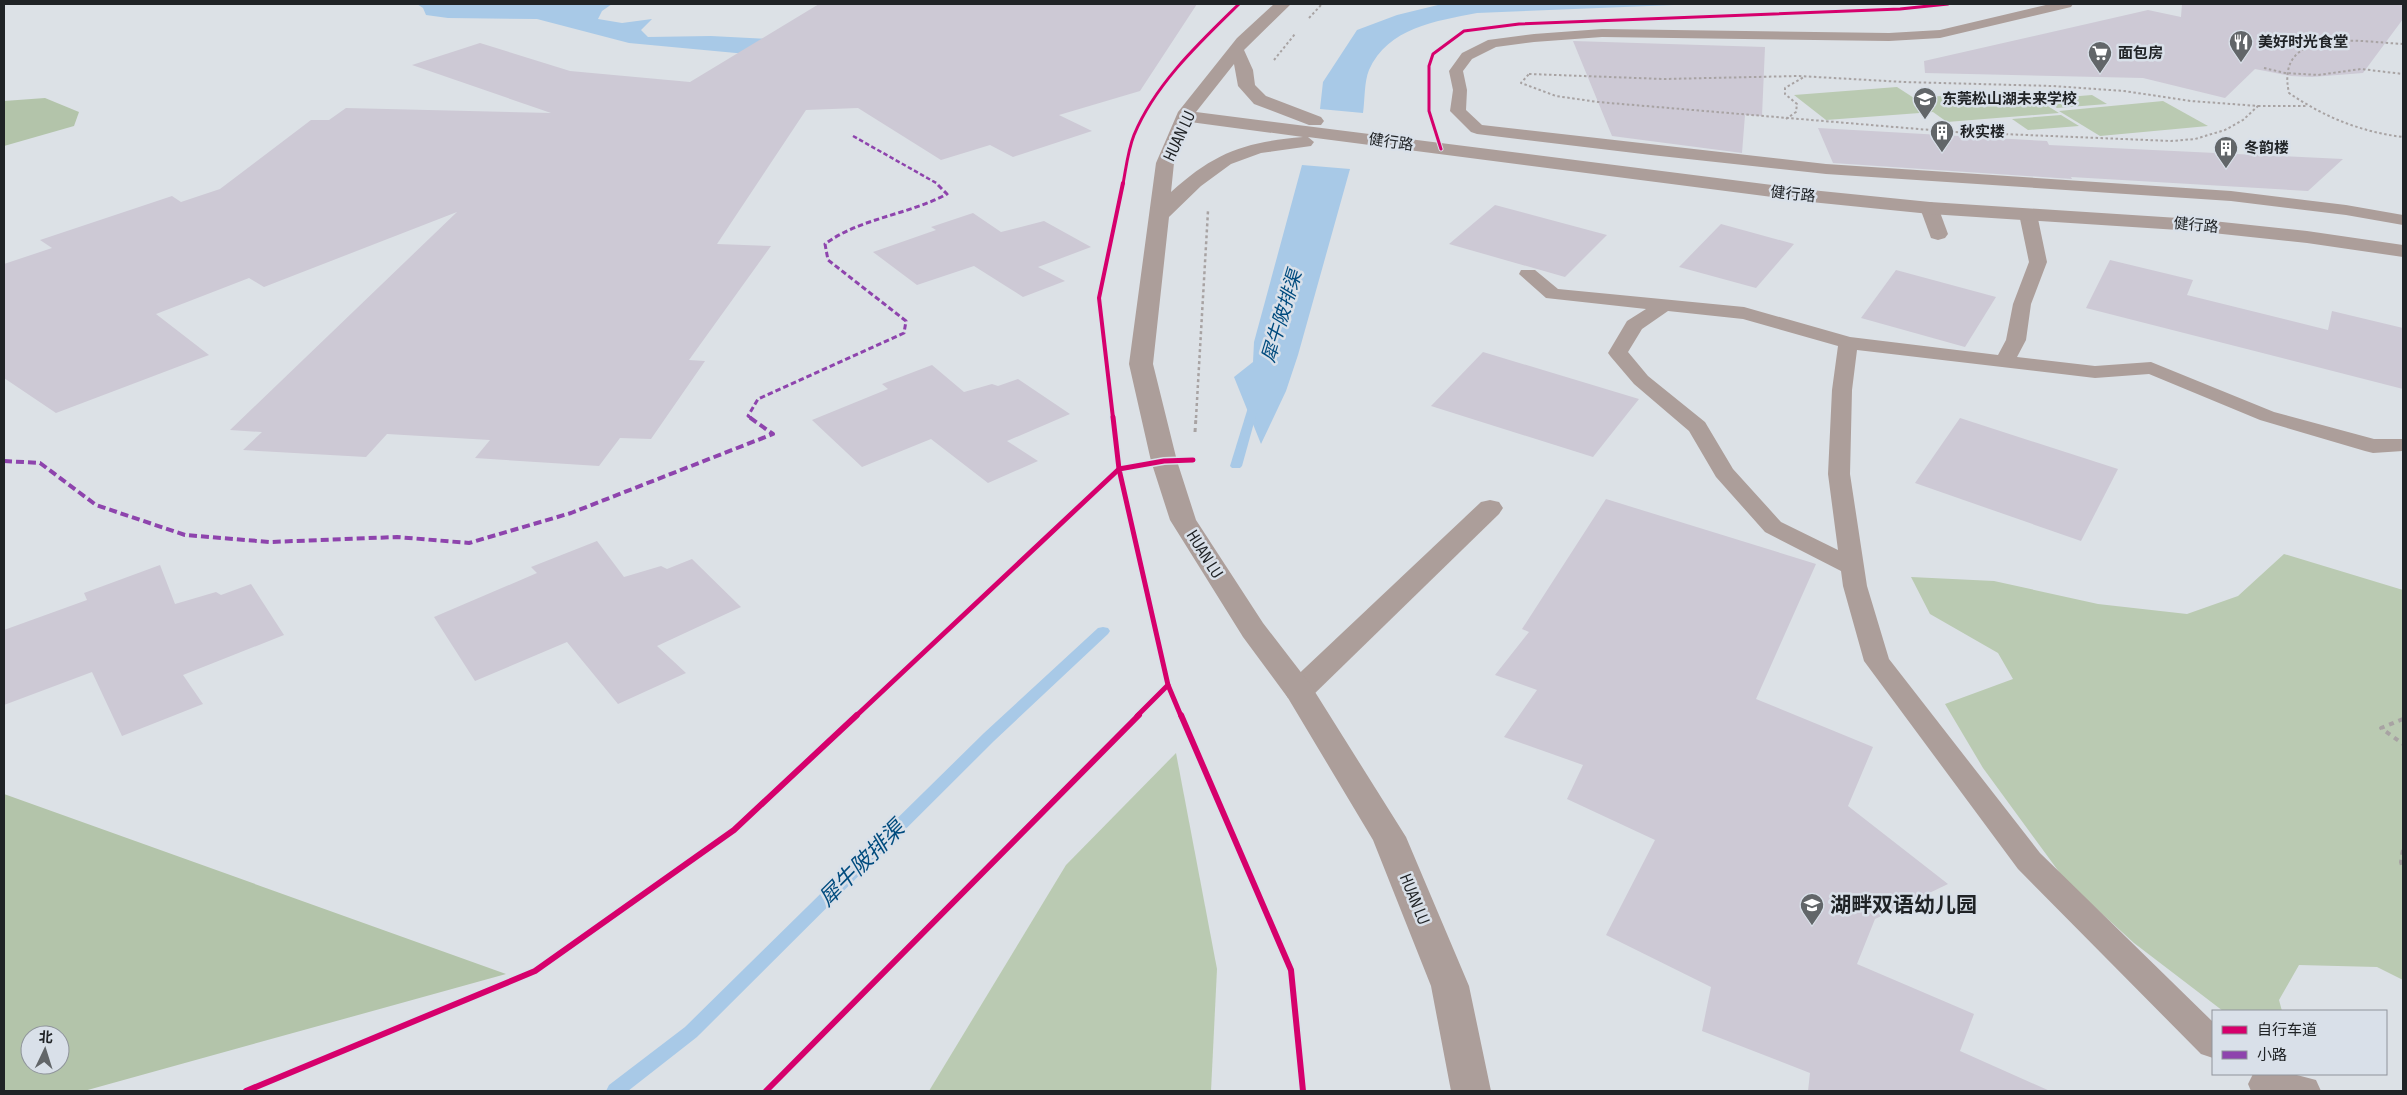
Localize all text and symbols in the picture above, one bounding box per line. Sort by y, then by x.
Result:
restaurant icon: 美好时光食堂 [2228,29,2254,63]
place label: 美好时光食堂 [2258,33,2348,52]
supermarket icon: 面包房 [2087,40,2113,74]
place label: 面包房 [2118,44,2163,63]
school or university icon: 东莞松山湖未来学校 [1912,86,1938,120]
place label: 东莞松山湖未来学校 [1942,90,2077,109]
street label: HUAN LU [1159,108,1200,165]
building icon: 秋实楼 [1929,119,1955,153]
place label: 秋实楼 [1960,123,2005,142]
street label: 健行路 [1367,130,1415,155]
building icon: 冬韵楼 [2213,135,2239,169]
place label: 冬韵楼 [2244,139,2289,158]
street label: 健行路 [1770,183,1816,206]
street label: 健行路 [2173,214,2219,237]
water label: 犀牛陂排渠 [1258,265,1308,365]
street label: HUAN LU [1182,526,1228,582]
water label: 犀牛陂排渠 [814,814,913,913]
street label: HUAN LU [1395,871,1434,928]
school or university icon: 湖畔双语幼儿园 [1799,892,1825,926]
place label: 湖畔双语幼儿园 [1830,893,1977,918]
legend [2212,1010,2387,1075]
text: 自行车道 [2257,1021,2317,1040]
north arrow [20,1025,70,1075]
text: 北 [38,1029,53,1046]
text: 小路 [2257,1046,2287,1065]

